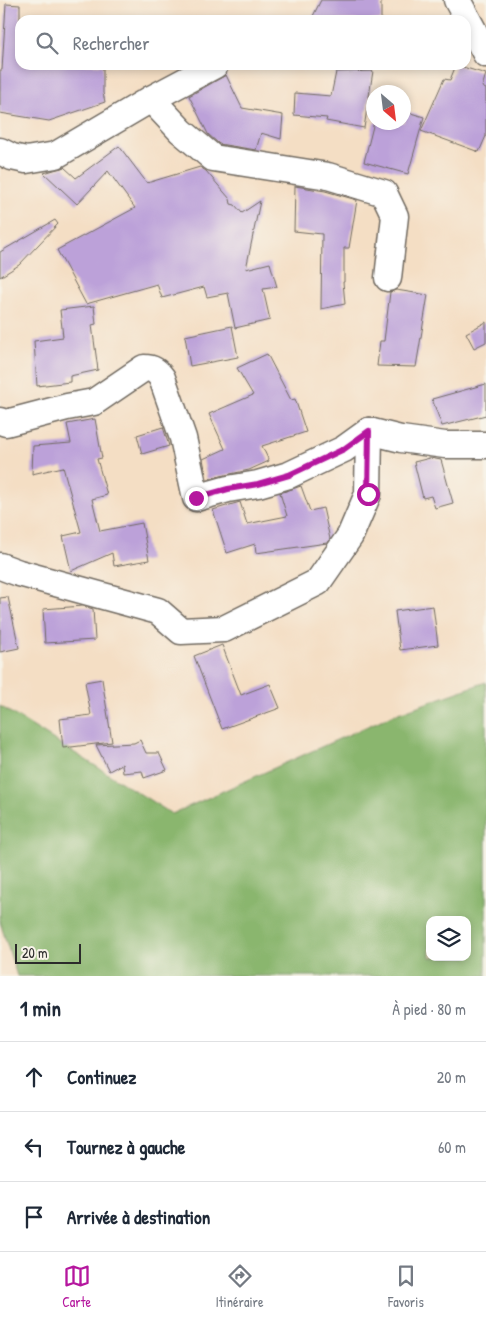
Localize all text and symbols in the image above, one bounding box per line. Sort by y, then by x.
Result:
search box [15,15,471,70]
icon: search [33,29,61,57]
text: Rechercher [73,30,150,56]
north arrow [366,85,411,130]
route start [357,483,380,506]
route end [185,487,208,510]
map controls [426,916,471,961]
button: layers [426,916,471,961]
scale bar [15,941,81,964]
text: 20 m [22,943,48,962]
text: 1 min [20,994,61,1023]
text: À pied · 80 m [392,998,466,1020]
icon: ahead [20,1063,48,1091]
text: Continuez [67,1064,136,1090]
text: 20 m [437,1066,466,1088]
icon: left [20,1133,48,1161]
text: Tournez à gauche [67,1134,185,1160]
text: 60 m [438,1136,466,1158]
icon: arrive [20,1203,48,1231]
text: Arrivée à destination [67,1204,210,1230]
tab: Carte [62,1262,91,1311]
tab: Itinéraire [215,1262,264,1311]
tab: Favoris [388,1262,424,1311]

